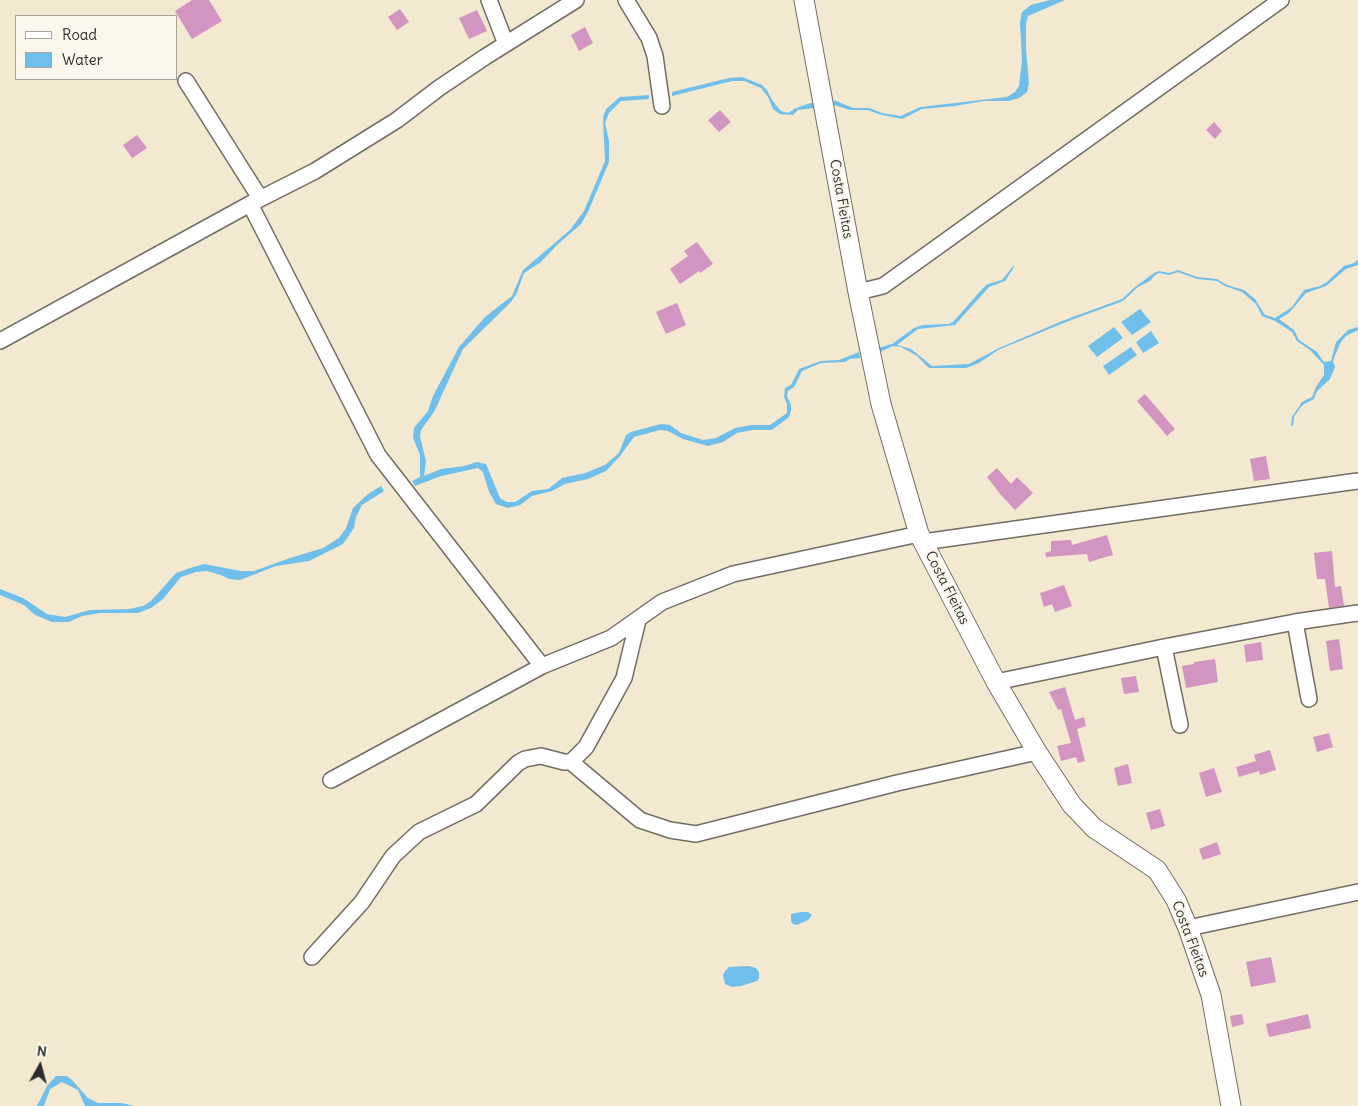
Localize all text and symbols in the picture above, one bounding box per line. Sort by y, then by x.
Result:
legend [15,15,178,80]
text: Road [62,25,97,44]
text: Water [62,50,103,69]
street label: Costa Fleitas [826,158,856,240]
street label: Costa Fleitas [921,548,973,628]
street label: Costa Fleitas [1168,899,1212,979]
north arrow [15,1041,65,1091]
text: N [36,1042,48,1061]

